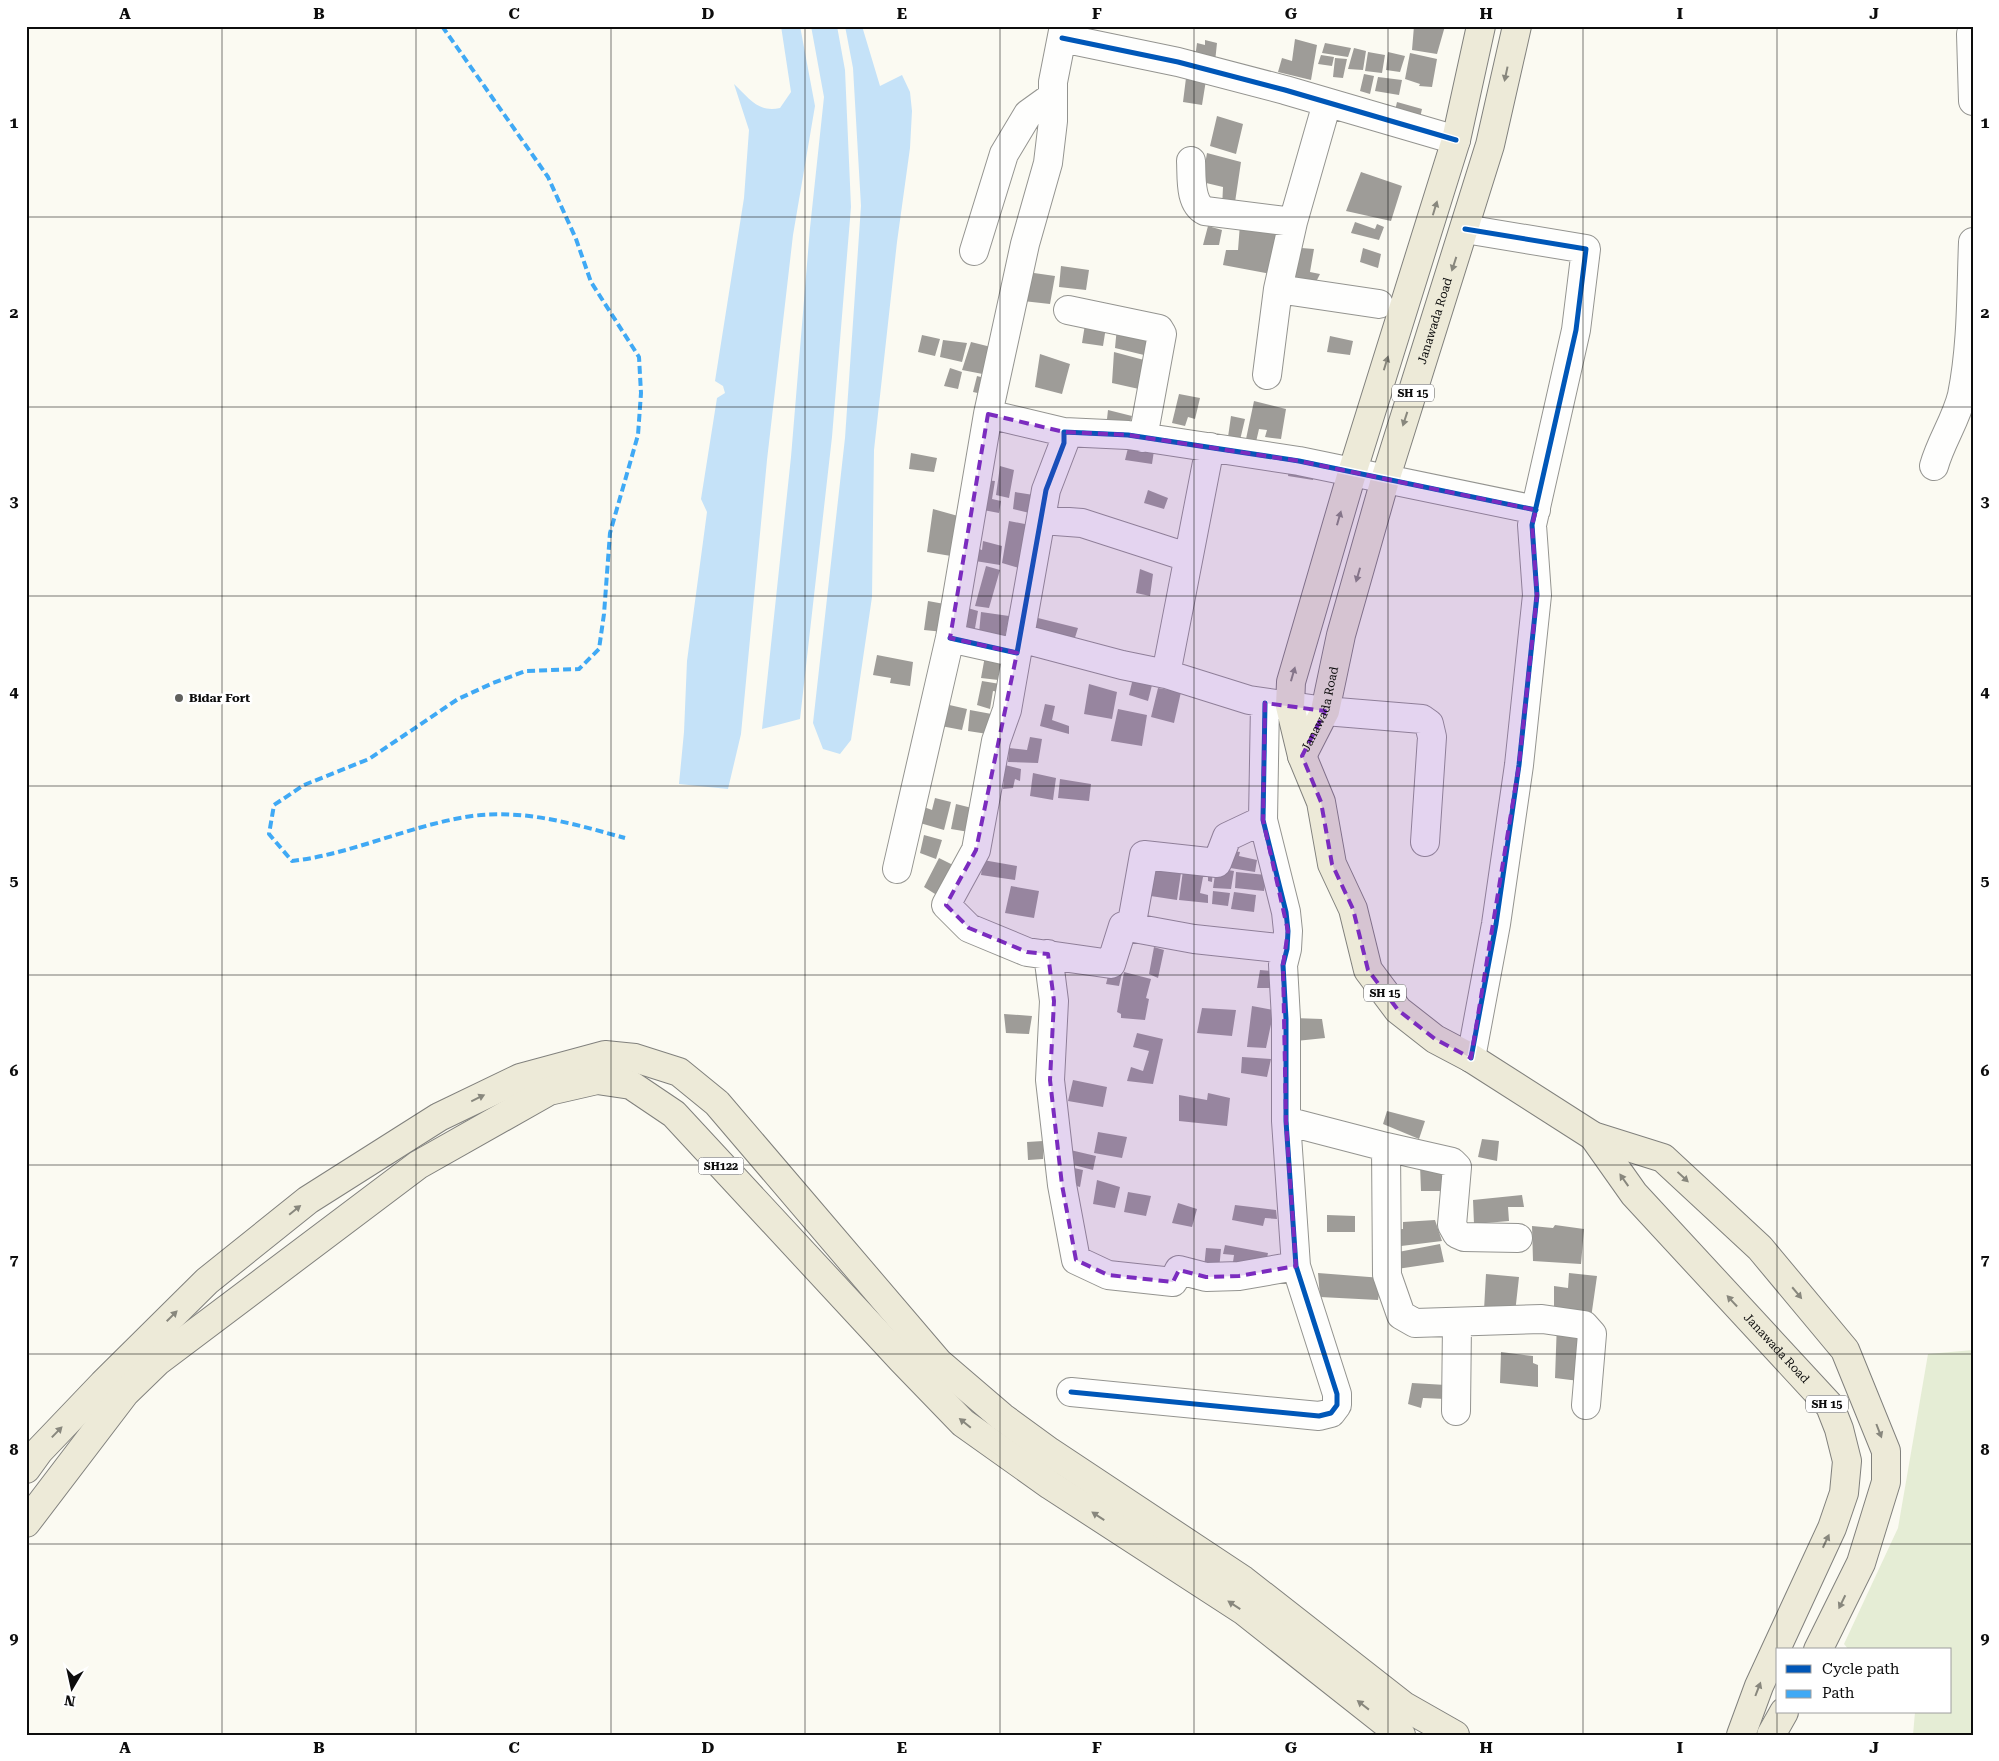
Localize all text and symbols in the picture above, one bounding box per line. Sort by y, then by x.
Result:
text: A [119,4,131,23]
text: B [313,4,325,23]
text: C [508,4,520,23]
text: D [702,4,715,23]
text: E [897,4,907,23]
text: F [1092,4,1102,23]
text: G [1285,4,1298,23]
text: H [1479,4,1493,23]
text: I [1677,4,1683,23]
text: J [1869,4,1879,23]
one-way arrow [1502,66,1510,81]
text: 1 [10,113,19,132]
text: 1 [1981,113,1990,132]
one-way arrow [1431,200,1439,215]
one-way arrow [1450,257,1458,272]
street label: Janawada Road [1415,276,1455,366]
text: 2 [10,303,19,322]
text: 2 [1981,303,1990,322]
one-way arrow [1383,355,1391,370]
road number: SH 15 [1392,384,1434,402]
one-way arrow [1400,412,1408,427]
text: 3 [10,492,19,511]
text: 3 [1981,492,1990,511]
one-way arrow [1335,510,1343,525]
one-way arrow [1354,567,1362,582]
street label: Janawada Road [1299,665,1341,754]
one-way arrow [1290,666,1298,681]
text: 4 [10,682,19,701]
text: 4 [1981,682,1990,701]
place label: Bidar Fort [189,691,250,705]
marker: Bidar Fort [173,692,185,704]
text: 5 [10,871,19,890]
text: 5 [1981,871,1990,890]
road number: SH 15 [1364,984,1406,1001]
text: 6 [10,1061,19,1080]
text: 6 [1981,1061,1990,1080]
one-way arrow [471,1094,485,1102]
road number: SH122 [698,1158,744,1174]
one-way arrow [1677,1171,1689,1183]
one-way arrow [1619,1173,1629,1187]
one-way arrow [288,1205,301,1216]
text: 7 [10,1250,19,1269]
text: 7 [1981,1250,1990,1269]
one-way arrow [1791,1287,1802,1299]
one-way arrow [1726,1295,1738,1307]
one-way arrow [165,1310,177,1322]
street label: Janawada Road [1741,1310,1812,1386]
road number: SH 15 [1806,1396,1848,1412]
one-way arrow [959,1418,972,1429]
one-way arrow [1875,1424,1883,1438]
one-way arrow [51,1426,63,1438]
text: 8 [10,1440,19,1459]
text: 8 [1981,1440,1990,1459]
one-way arrow [1091,1512,1105,1521]
one-way arrow [1822,1534,1830,1549]
one-way arrow [1838,1595,1846,1609]
one-way arrow [1228,1600,1241,1609]
text: 9 [10,1629,19,1648]
text: 9 [1981,1629,1990,1648]
legend [1776,1648,1952,1714]
text: Cycle path [1822,1660,1900,1678]
north arrow [48,1664,98,1714]
one-way arrow [1754,1681,1762,1696]
text: Path [1822,1684,1855,1702]
text: N [63,1692,77,1710]
one-way arrow [1356,1699,1369,1710]
text: A [119,1738,131,1757]
text: B [313,1738,325,1757]
text: C [508,1738,520,1757]
text: D [702,1738,715,1757]
text: E [897,1738,907,1757]
text: F [1092,1738,1102,1757]
text: G [1285,1738,1298,1757]
text: H [1479,1738,1493,1757]
text: I [1677,1738,1683,1757]
text: J [1869,1738,1879,1757]

